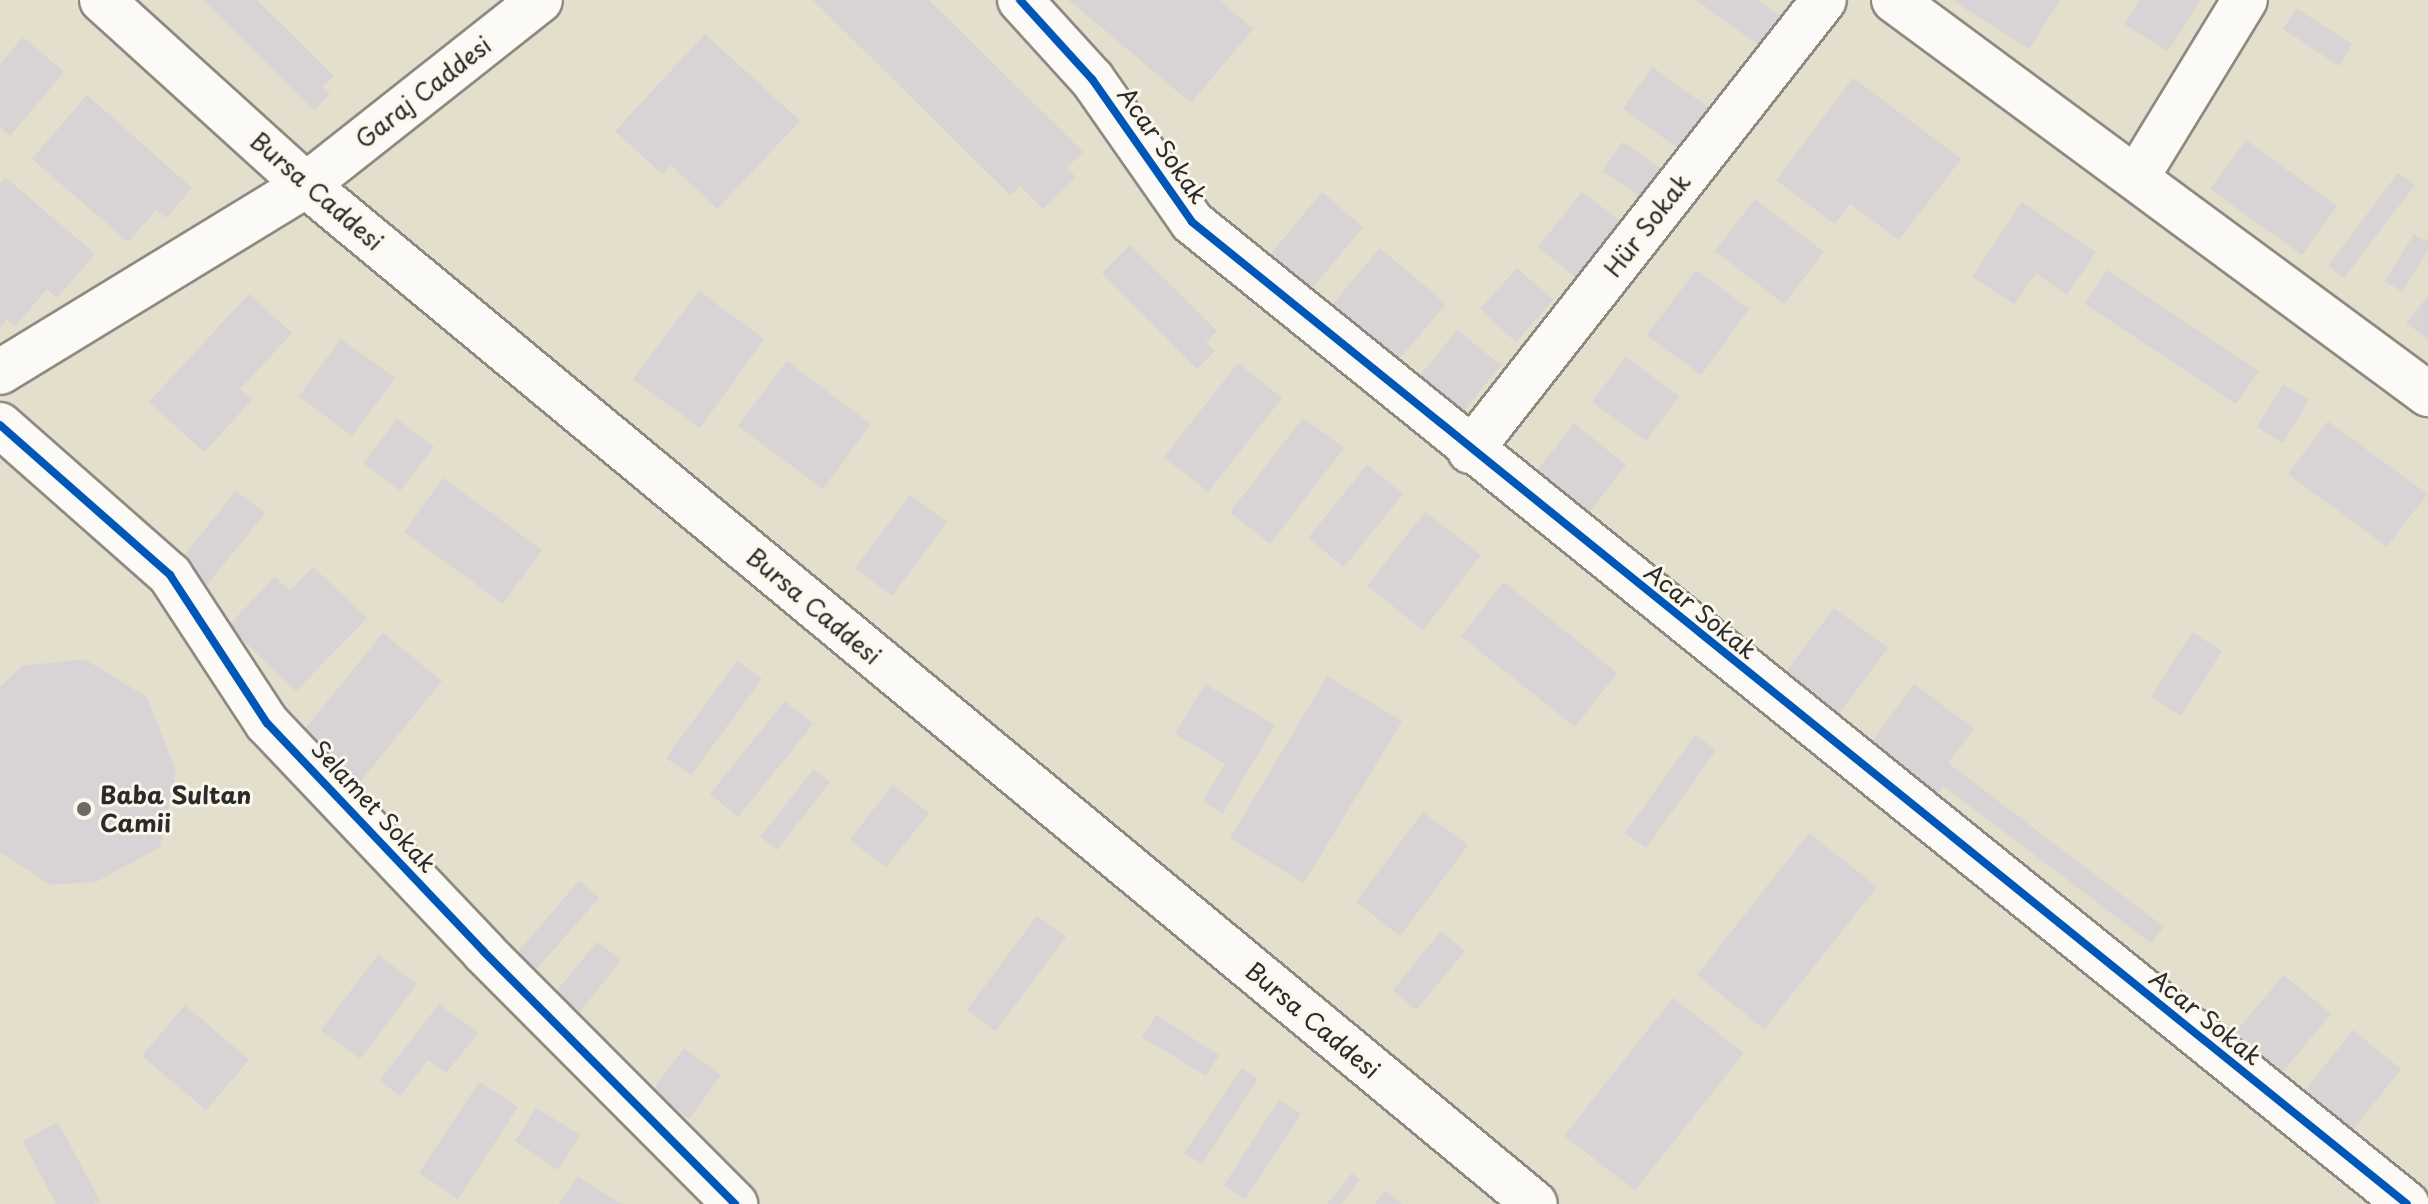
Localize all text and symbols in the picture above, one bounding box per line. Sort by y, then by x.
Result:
street label: Garaj Caddesi [350,30,496,154]
street label: Acar Sokak [1112,81,1214,209]
street label: Bursa Caddesi [245,126,389,256]
street label: Hür Sokak [1598,168,1696,282]
street label: Bursa Caddesi [741,542,887,670]
street label: Acar Sokak [1639,557,1763,665]
street label: Selamet Sokak [305,733,443,879]
place label: Baba Sultan Camii [100,781,252,837]
marker: Baba Sultan Camii [75,800,93,818]
street label: Bursa Caddesi [1240,956,1386,1084]
street label: Acar Sokak [2144,963,2268,1071]

